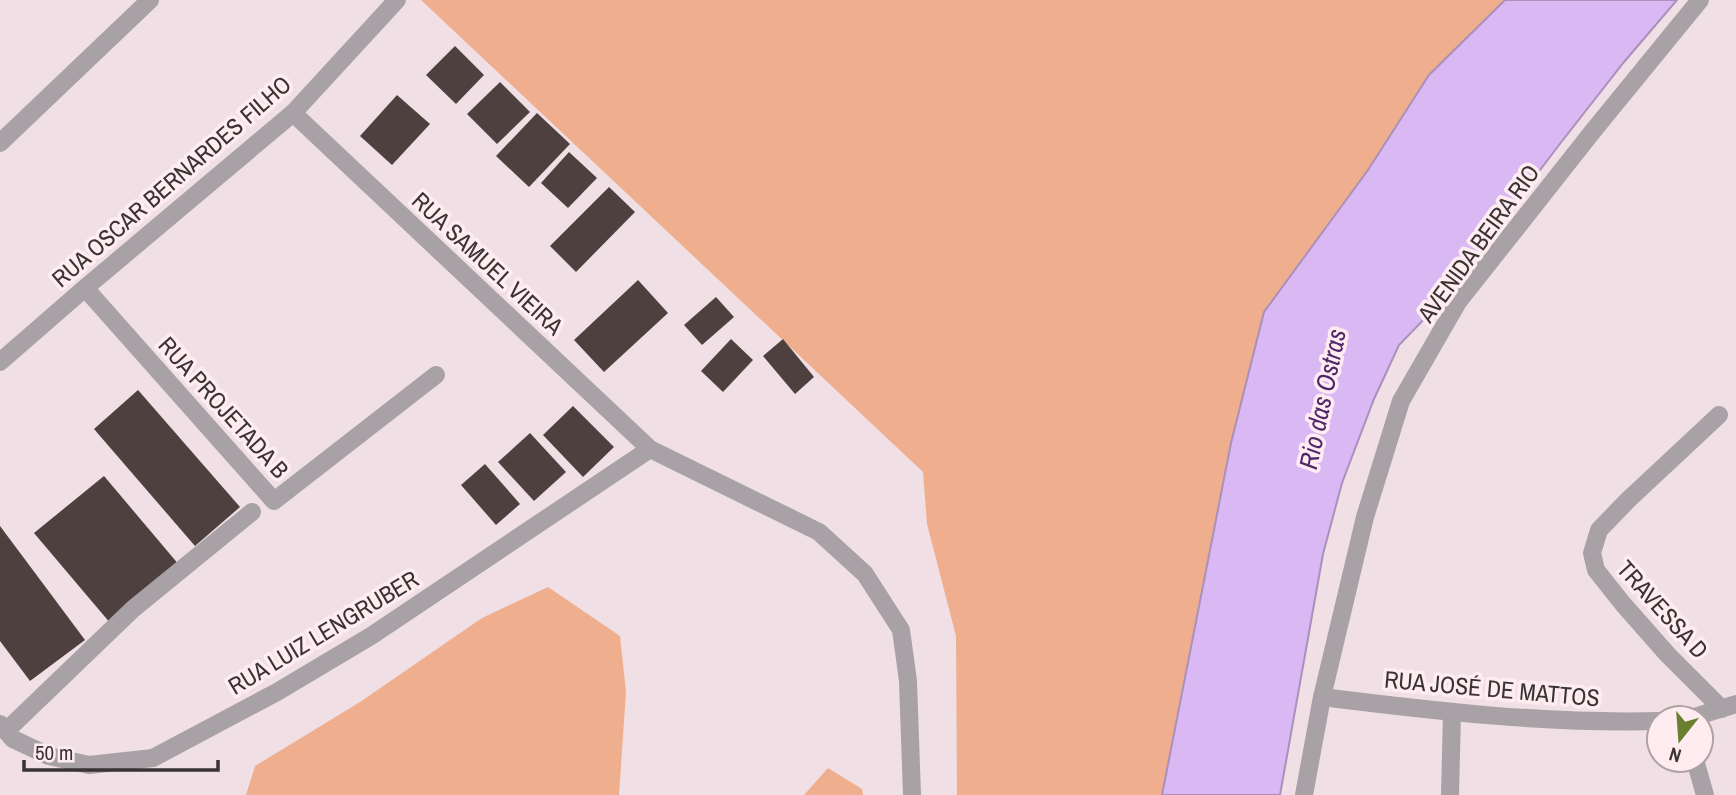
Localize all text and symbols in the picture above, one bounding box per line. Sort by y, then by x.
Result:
street label: RUA OSCAR BERNARDES FILHO [45,68,297,294]
street label: AVENIDA BEIRA RIO [1409,158,1546,329]
street label: RUA SAMUEL VIEIRA [405,184,571,342]
water label: Rio das Ostras [1290,326,1354,472]
street label: RUA PROJETADA B [152,329,296,485]
street label: TRAVESSA D [1610,553,1716,665]
street label: RUA LUIZ LENGRUBER [222,563,424,701]
street label: RUA JOSÉ DE MATTOS [1383,663,1601,713]
north arrow [1645,704,1715,774]
scale bar [24,728,219,772]
text: 50 m [35,738,73,767]
text: N [1666,741,1684,769]

